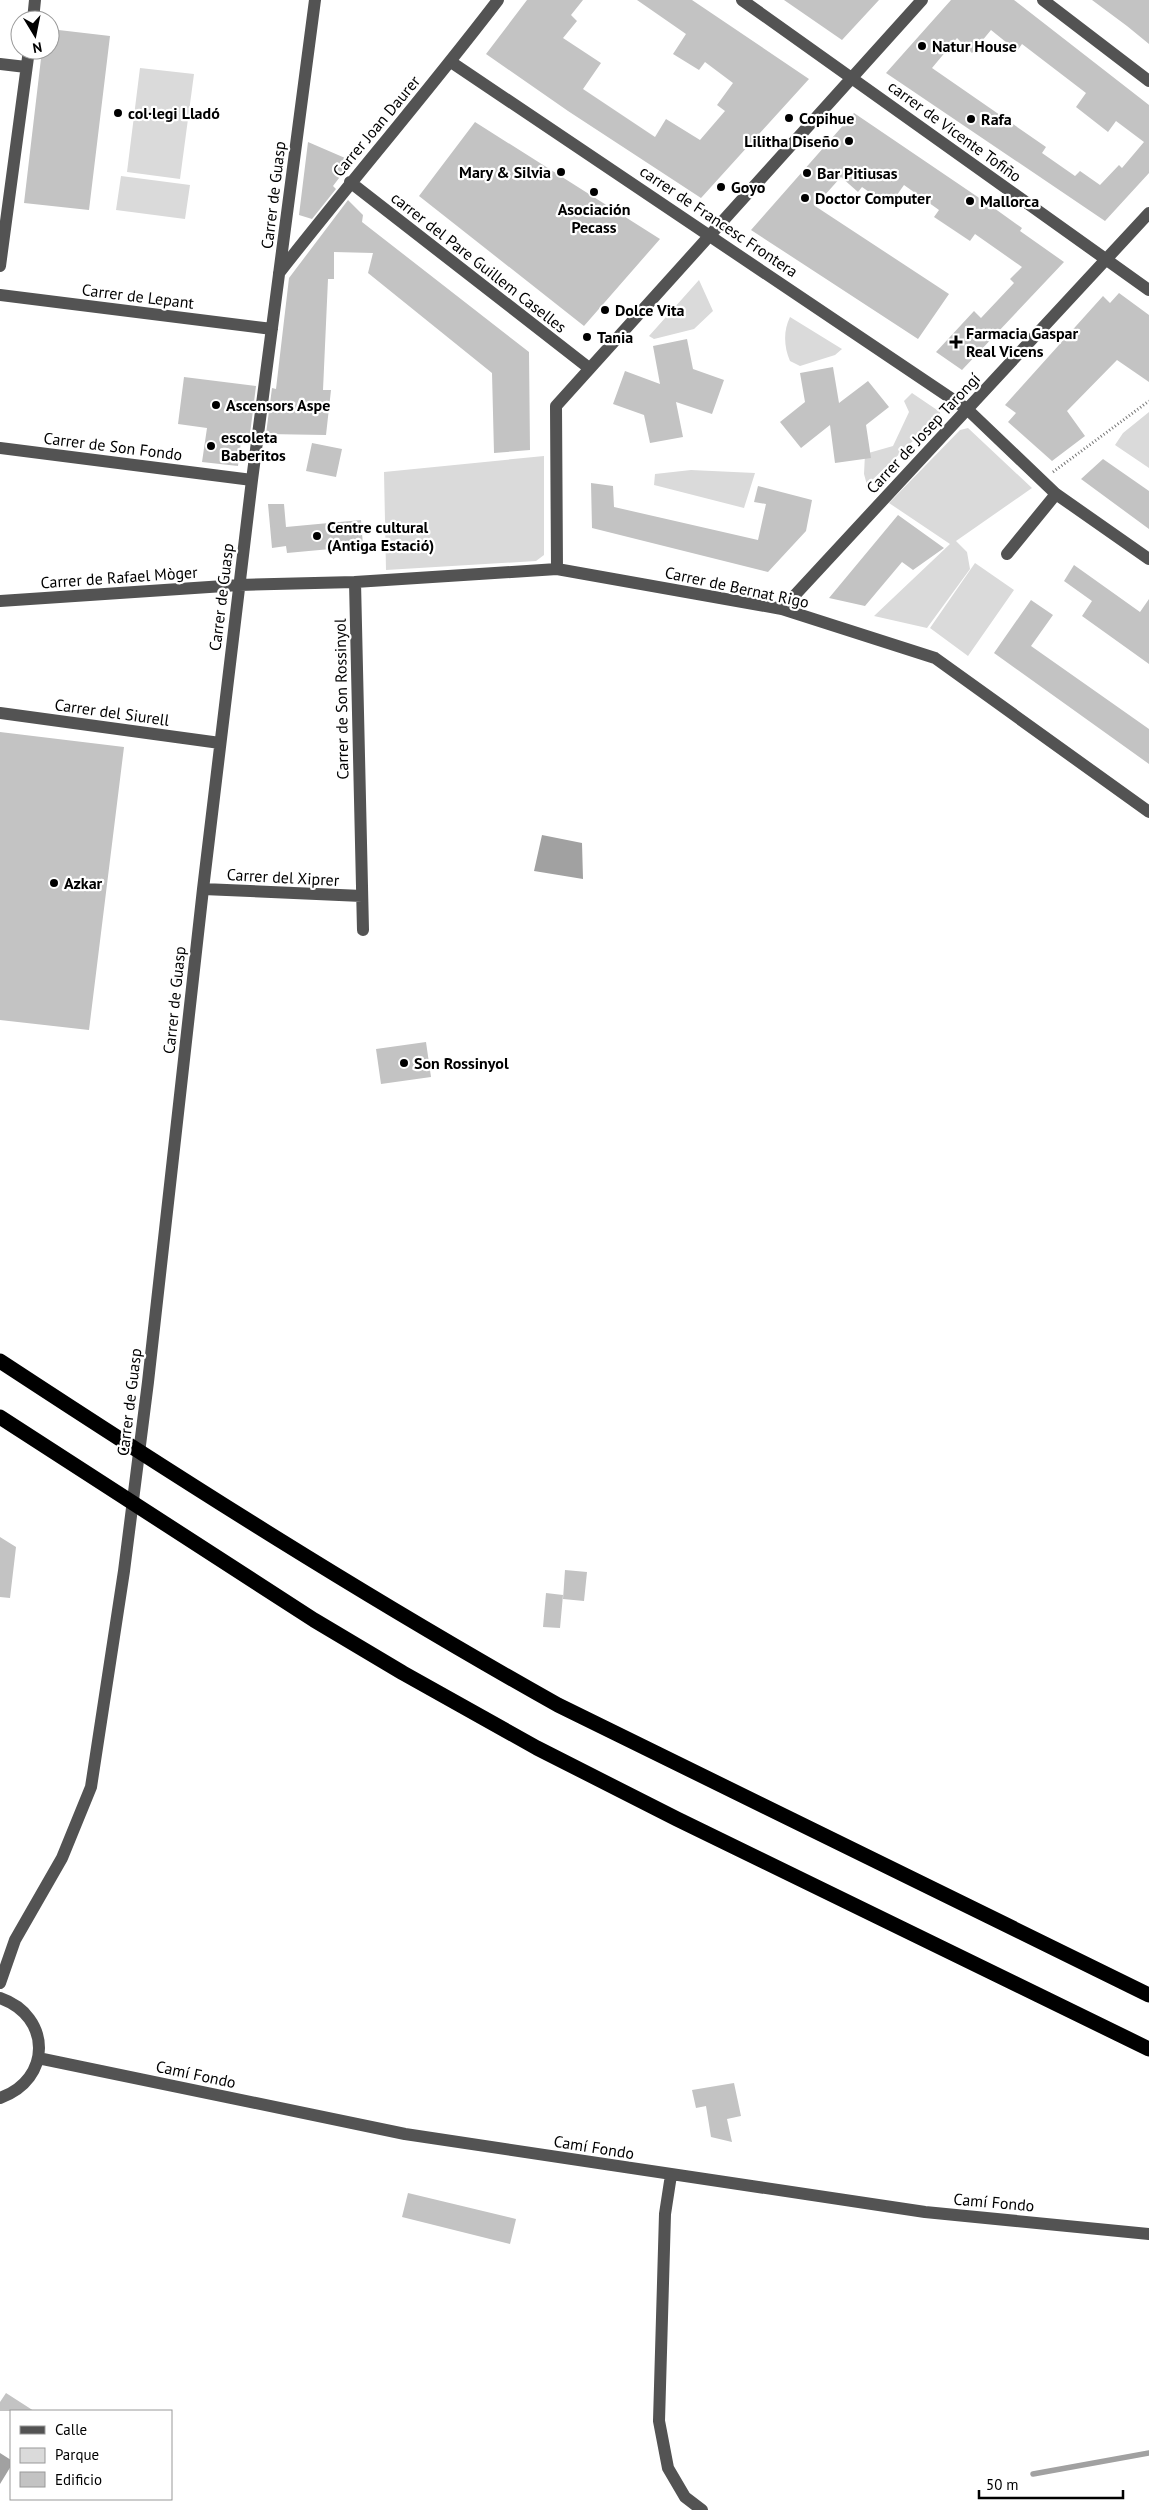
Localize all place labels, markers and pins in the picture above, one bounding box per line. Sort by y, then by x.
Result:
place label: Natur House [932,36,1017,56]
marker: Natur House [916,40,928,52]
place label: col·legi Lladó [128,103,220,123]
marker: col·legi Lladó [112,107,124,119]
place label: Copihue [799,108,854,128]
place label: Rafa [981,109,1012,129]
marker: Copihue [783,112,795,124]
marker: Rafa [965,113,977,125]
place label: Lilitha Diseño [744,131,839,151]
marker: Lilitha Diseño [843,135,855,147]
place label: Mary & Silvia [459,162,551,182]
place label: Bar Pitiusas [817,163,898,183]
marker: Mary & Silvia [555,166,567,178]
marker: Bar Pitiusas [801,167,813,179]
place label: Goyo [731,177,766,197]
marker: Goyo [715,181,727,193]
marker: Asociación Pecass [588,186,600,198]
place label: Doctor Computer [815,188,931,208]
place label: Mallorca [980,191,1039,211]
marker: Doctor Computer [799,192,811,204]
marker: Mallorca [964,195,976,207]
place label: Asociación Pecass [558,199,630,237]
place label: Dolce Vita [615,300,685,320]
marker: Dolce Vita [599,304,611,316]
place label: Farmacia Gaspar Real Vicens [966,323,1079,361]
place label: Tania [597,327,633,347]
marker: Tania [581,331,593,343]
marker: Farmacia Gaspar Real Vicens [950,336,962,348]
place label: Ascensors Aspe [226,395,330,415]
marker: Ascensors Aspe [210,399,222,411]
place label: escoleta Baberitos [221,427,286,465]
marker: escoleta Baberitos [205,440,217,452]
place label: Centre cultural (Antiga Estació) [327,517,434,555]
marker: Centre cultural (Antiga Estació) [311,530,323,542]
place label: Azkar [64,873,103,893]
marker: Azkar [48,877,60,889]
place label: Son Rossinyol [414,1053,509,1073]
marker: Son Rossinyol [398,1057,410,1069]

